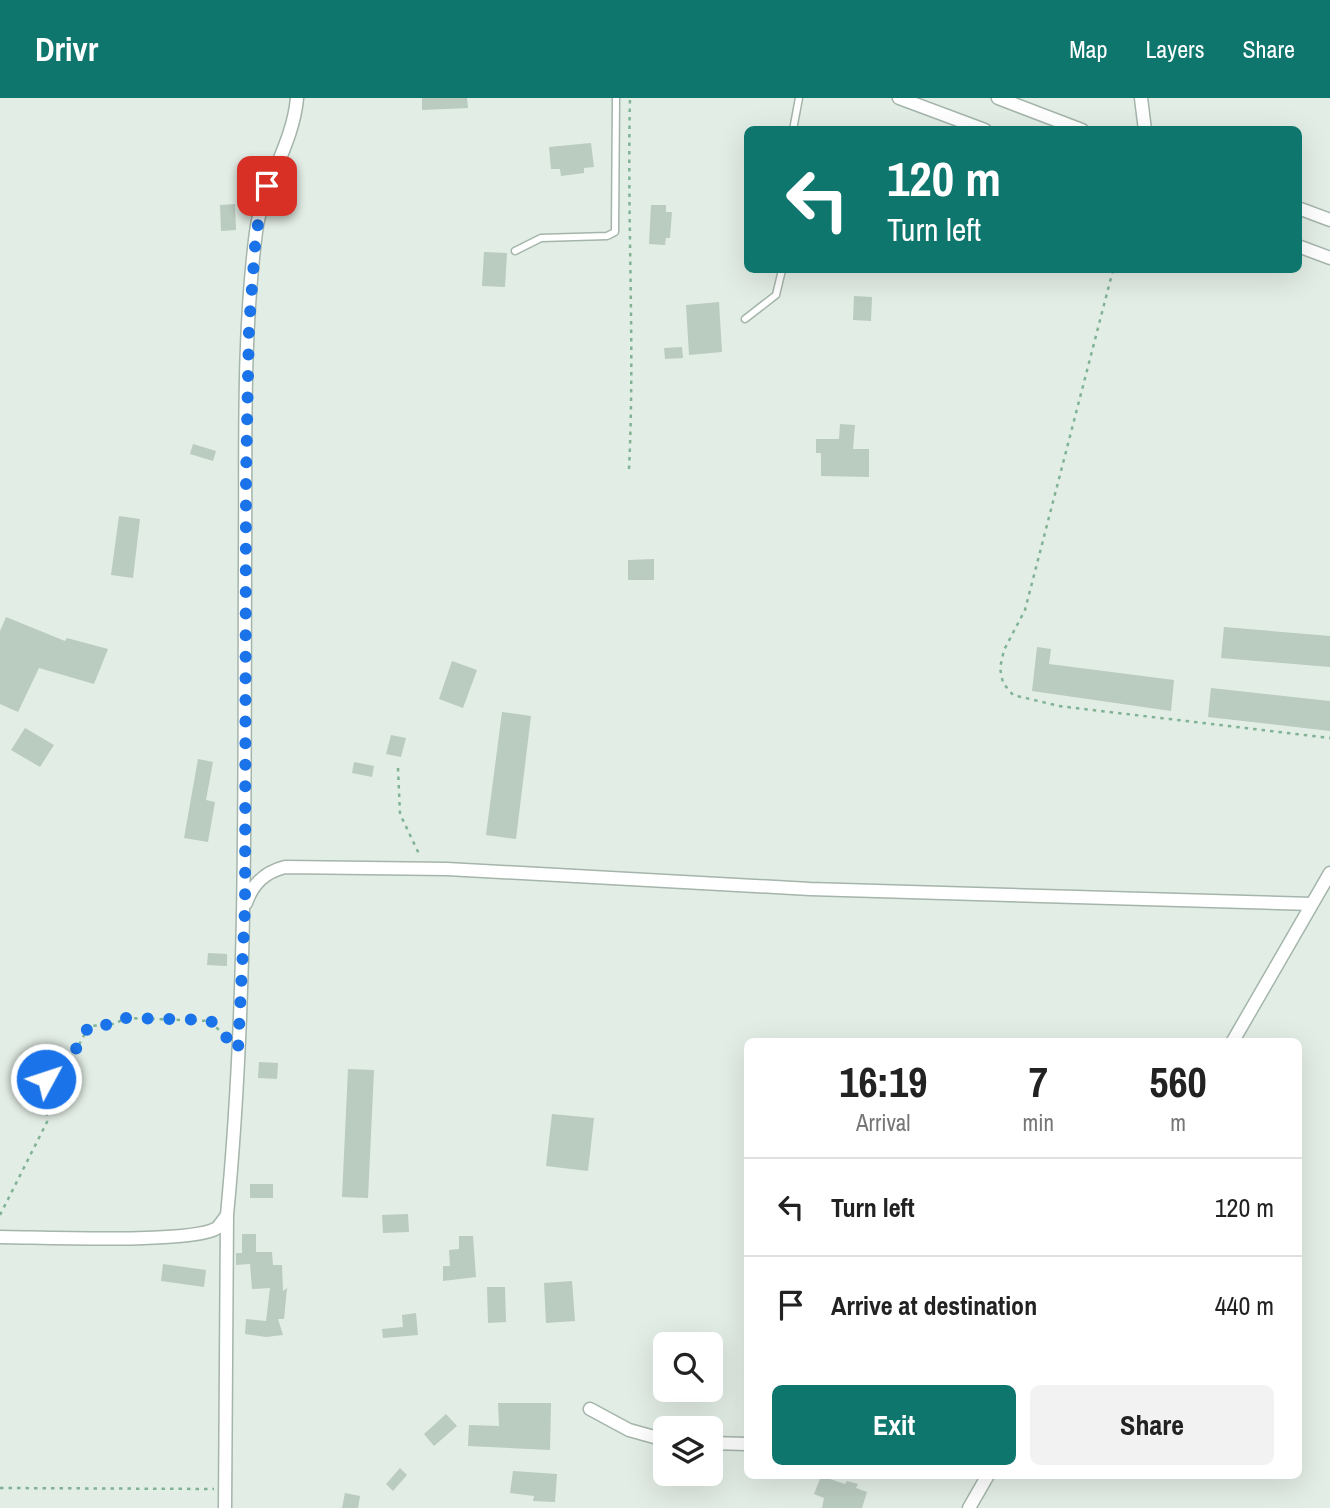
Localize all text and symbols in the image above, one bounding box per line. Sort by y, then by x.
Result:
text: Drivr [35,27,98,71]
text: Map [1069,33,1107,65]
text: Layers [1145,33,1204,65]
text: Share [1242,33,1295,65]
text: 120 m [887,145,1001,211]
icon: left [772,154,863,245]
pin [237,156,297,216]
icon: arrive [248,167,286,205]
text: Turn left [887,208,981,251]
position arrow [9,1042,83,1116]
text: 16:19 [839,1054,927,1110]
text: 7 [1029,1054,1048,1110]
text: 560 [1149,1054,1207,1110]
text: Arrival [856,1107,911,1138]
text: min [1023,1107,1054,1138]
text: m [1170,1107,1186,1138]
icon: left [772,1188,810,1226]
text: Turn left [831,1190,915,1225]
text: 120 m [1215,1190,1274,1225]
icon: arrive [772,1286,810,1324]
text: Arrive at destination [831,1288,1037,1323]
text: 440 m [1215,1288,1274,1323]
map controls [653,1332,723,1486]
button: search [653,1332,723,1402]
button: Exit [772,1385,1016,1465]
button: Share [1030,1385,1274,1465]
button: layers [653,1416,723,1486]

